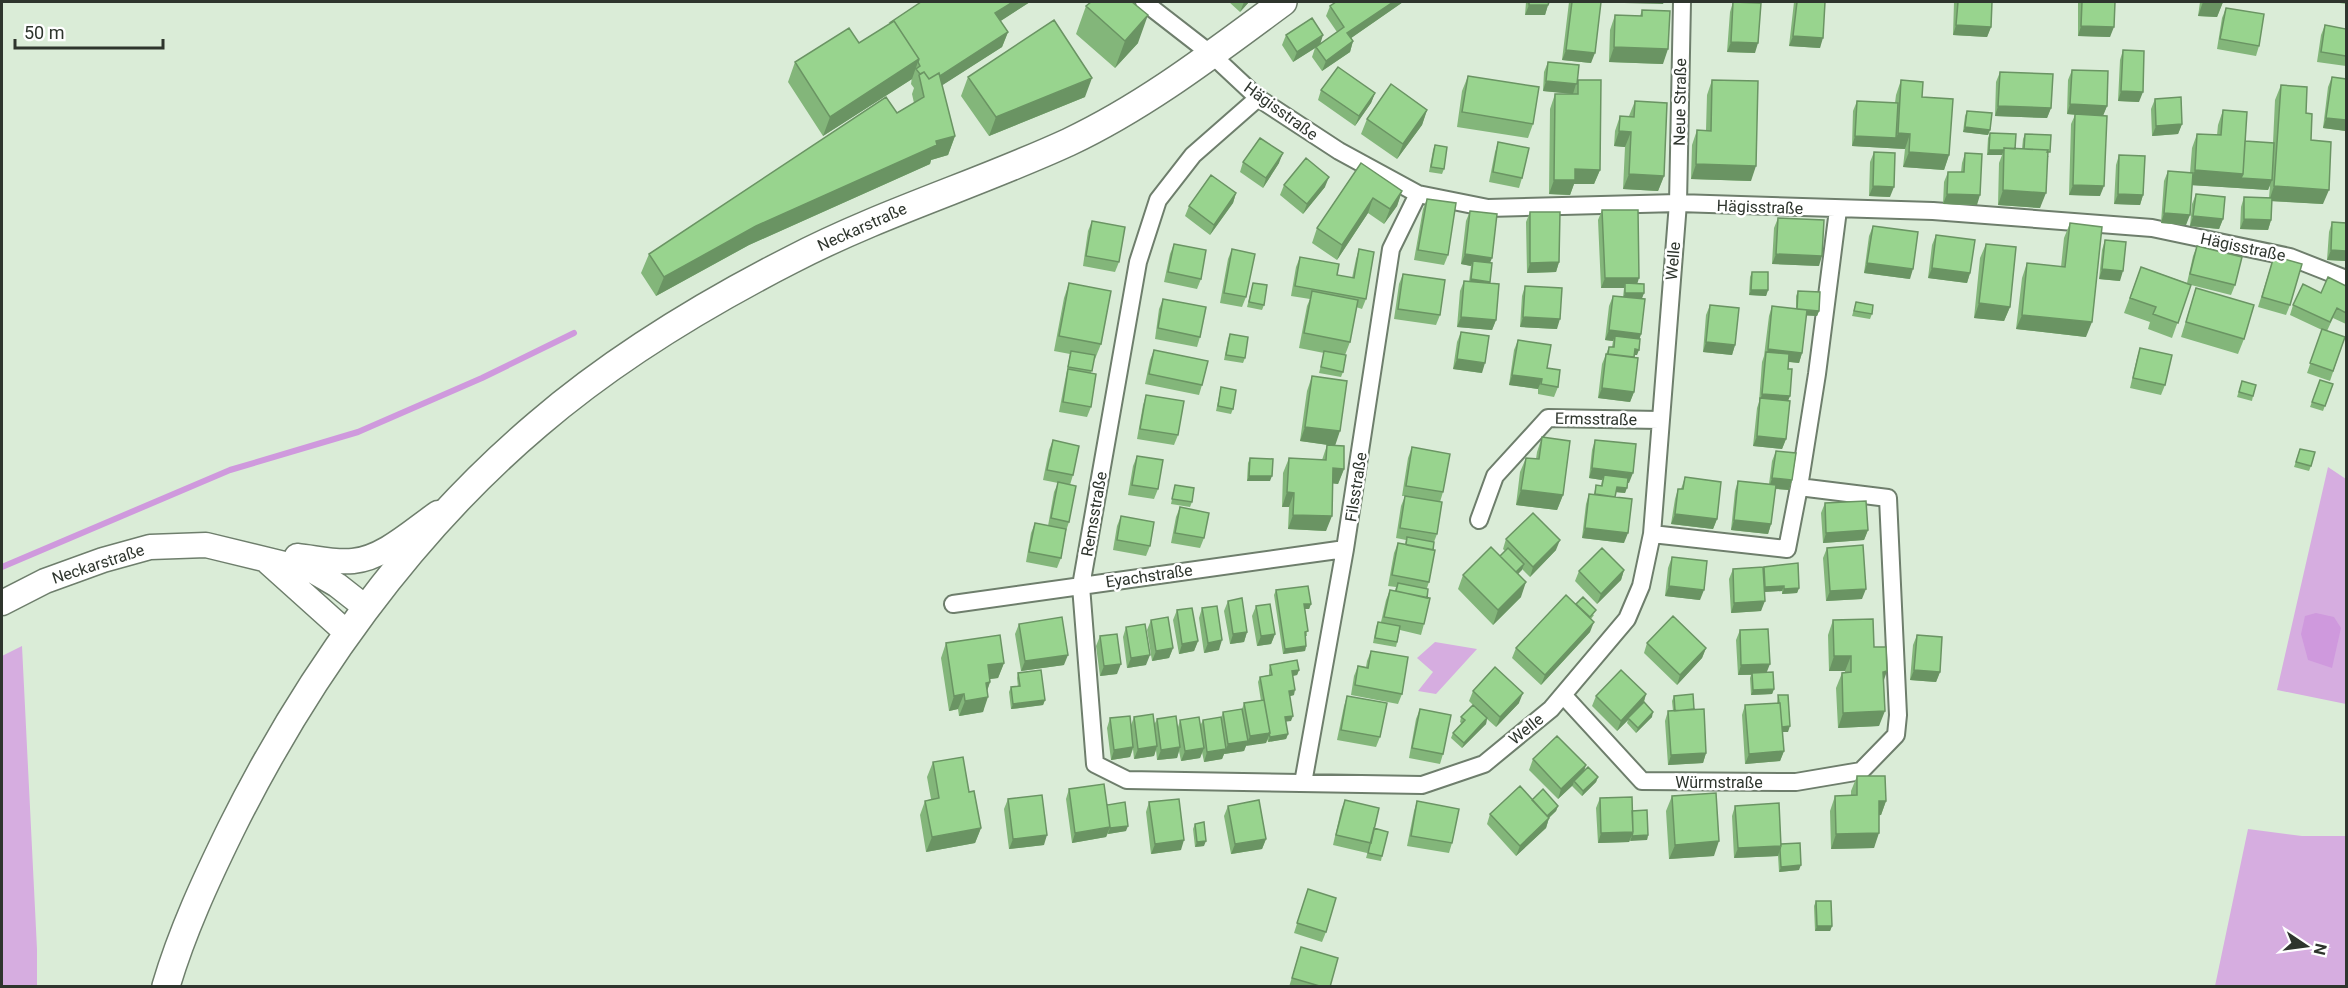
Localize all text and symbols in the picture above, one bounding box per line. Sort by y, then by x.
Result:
scale bar [15,12,164,50]
text: 50 m [24,22,64,43]
street label: Neue Straße [1670,58,1690,146]
street label: Hägisstraße [1240,78,1322,144]
street label: Hägisstraße [1716,196,1804,218]
street label: Neckarstraße [814,199,910,255]
street label: Hägisstraße [2199,229,2287,265]
street label: Welle [1662,241,1684,281]
street label: Ermsstraße [1555,409,1637,429]
street label: Filsstraße [1341,451,1371,523]
street label: Remsstraße [1077,470,1111,558]
street label: Neckarstraße [50,540,146,588]
street label: Eyachstraße [1104,561,1194,591]
street label: Welle [1505,709,1547,749]
street label: Würmstraße [1675,773,1763,792]
north arrow [2276,916,2336,976]
text: N [2310,942,2331,957]

